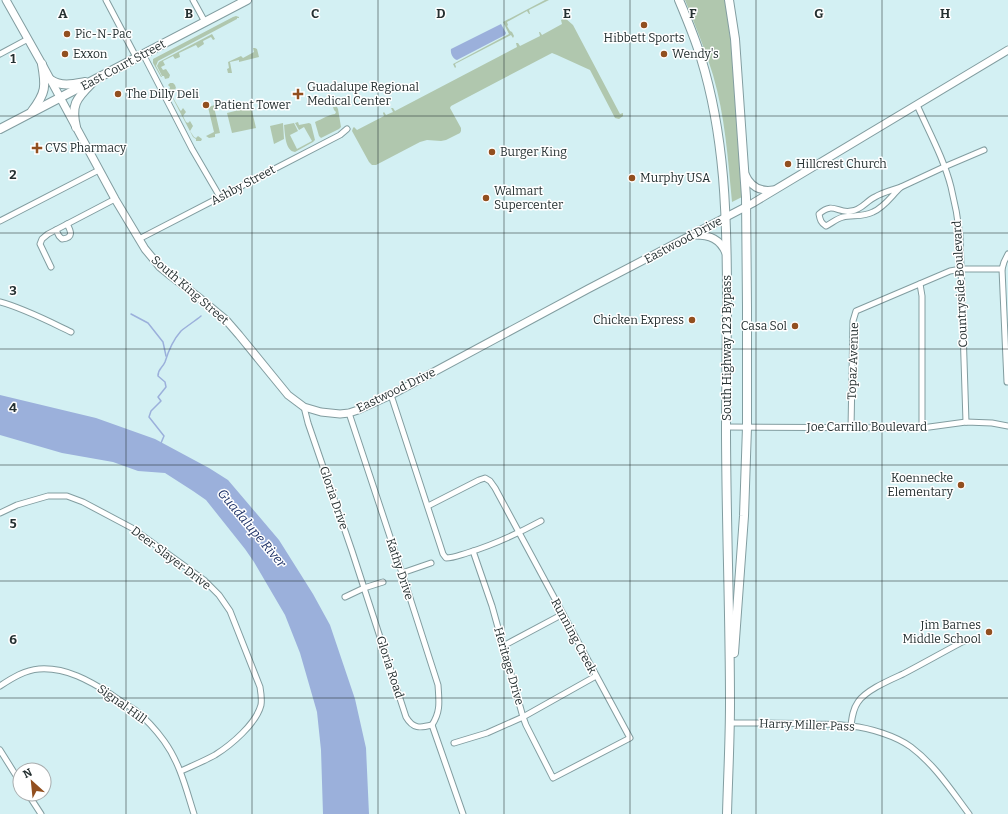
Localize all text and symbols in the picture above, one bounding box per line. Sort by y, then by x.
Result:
text: A [58,6,68,21]
text: B [185,6,193,21]
text: C [311,6,319,21]
text: D [436,6,446,21]
text: E [563,6,571,21]
text: F [689,6,697,21]
text: G [814,6,824,21]
text: H [940,6,950,21]
marker: Hibbett Sports [639,20,649,30]
place label: Pic-N-Pac [75,27,132,41]
marker: Pic-N-Pac [62,29,72,39]
place label: Hibbett Sports [604,31,685,45]
street label: East Court Street [78,36,168,93]
place label: Exxon [73,47,108,61]
place label: Wendy's [672,47,719,61]
marker: Exxon [60,49,70,59]
marker: Wendy's [659,49,669,59]
text: 1 [10,51,16,66]
place label: Guadalupe Regional Medical Center [307,80,420,108]
place label: The Dilly Deli [126,87,199,101]
marker: Guadalupe Regional Medical Center [292,88,304,100]
marker: The Dilly Deli [113,89,123,99]
place label: Patient Tower [214,98,291,112]
marker: Patient Tower [201,100,211,110]
place label: CVS Pharmacy [45,141,127,155]
marker: CVS Pharmacy [32,143,42,153]
place label: Burger King [500,145,567,159]
marker: Burger King [487,147,497,157]
place label: Hillcrest Church [796,157,887,171]
marker: Hillcrest Church [783,159,793,169]
street label: Ashby Street [208,162,278,208]
text: 2 [9,167,17,182]
place label: Murphy USA [640,171,711,185]
marker: Murphy USA [627,173,637,183]
place label: Walmart Supercenter [494,184,564,212]
marker: Walmart Supercenter [481,193,491,203]
street label: Eastwood Drive [642,214,724,266]
street label: Countryside Boulevard [950,220,970,348]
street label: South King Street [148,253,232,328]
street label: South Highway 123 Bypass [720,275,734,421]
text: 3 [9,283,17,298]
place label: Chicken Express [593,313,684,327]
marker: Chicken Express [687,315,697,325]
place label: Casa Sol [741,319,788,333]
marker: Casa Sol [790,321,800,331]
street label: Topaz Avenue [845,322,861,400]
street label: Eastwood Drive [354,365,438,415]
text: 4 [9,400,17,415]
street label: Joe Carrillo Boulevard [806,420,927,434]
street label: Gloria Drive [317,464,351,532]
place label: Koennecke Elementary [887,471,954,499]
marker: Koennecke Elementary [956,480,966,490]
water label: Guadalupe River [215,486,290,571]
text: 5 [9,516,17,531]
street label: Deer Slayer Drive [128,524,214,592]
street label: Kathy Drive [383,536,417,602]
street label: Running Creek [548,596,600,676]
place label: Jim Barnes Middle School [902,618,982,646]
street label: Heritage Drive [491,625,527,707]
marker: Jim Barnes Middle School [984,627,994,637]
text: 6 [9,632,17,647]
street label: Gloria Road [373,634,407,700]
street label: Signal Hill [95,682,150,727]
street label: Harry Miller Pass [759,716,855,734]
north arrow [12,762,52,802]
text: N [21,766,35,781]

